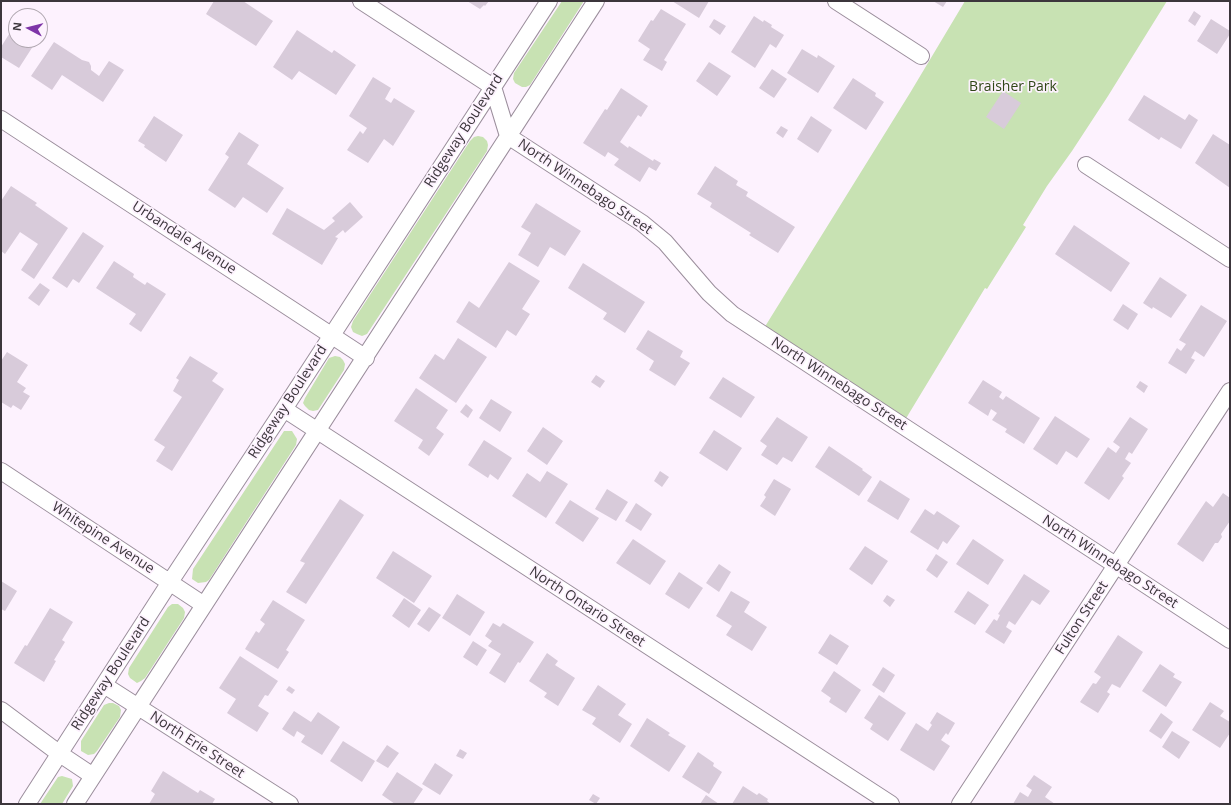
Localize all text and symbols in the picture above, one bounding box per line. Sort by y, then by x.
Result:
north arrow [8,8,48,48]
text: N [9,21,25,32]
street label: Ridgeway Boulevard [421,71,507,191]
park label: Braisher Park [969,79,1057,95]
street label: North Winnebago Street [515,136,655,238]
street label: Urbandale Avenue [129,198,239,278]
street label: North Winnebago Street [768,334,910,434]
street label: Ridgeway Boulevard [245,342,331,462]
street label: Whitepine Avenue [49,499,157,577]
street label: North Winnebago Street [1039,512,1181,612]
street label: North Ontario Street [526,563,648,651]
street label: Fulton Street [1052,578,1112,658]
street label: Ridgeway Boulevard [68,614,154,734]
street label: North Erie Street [146,708,248,782]

